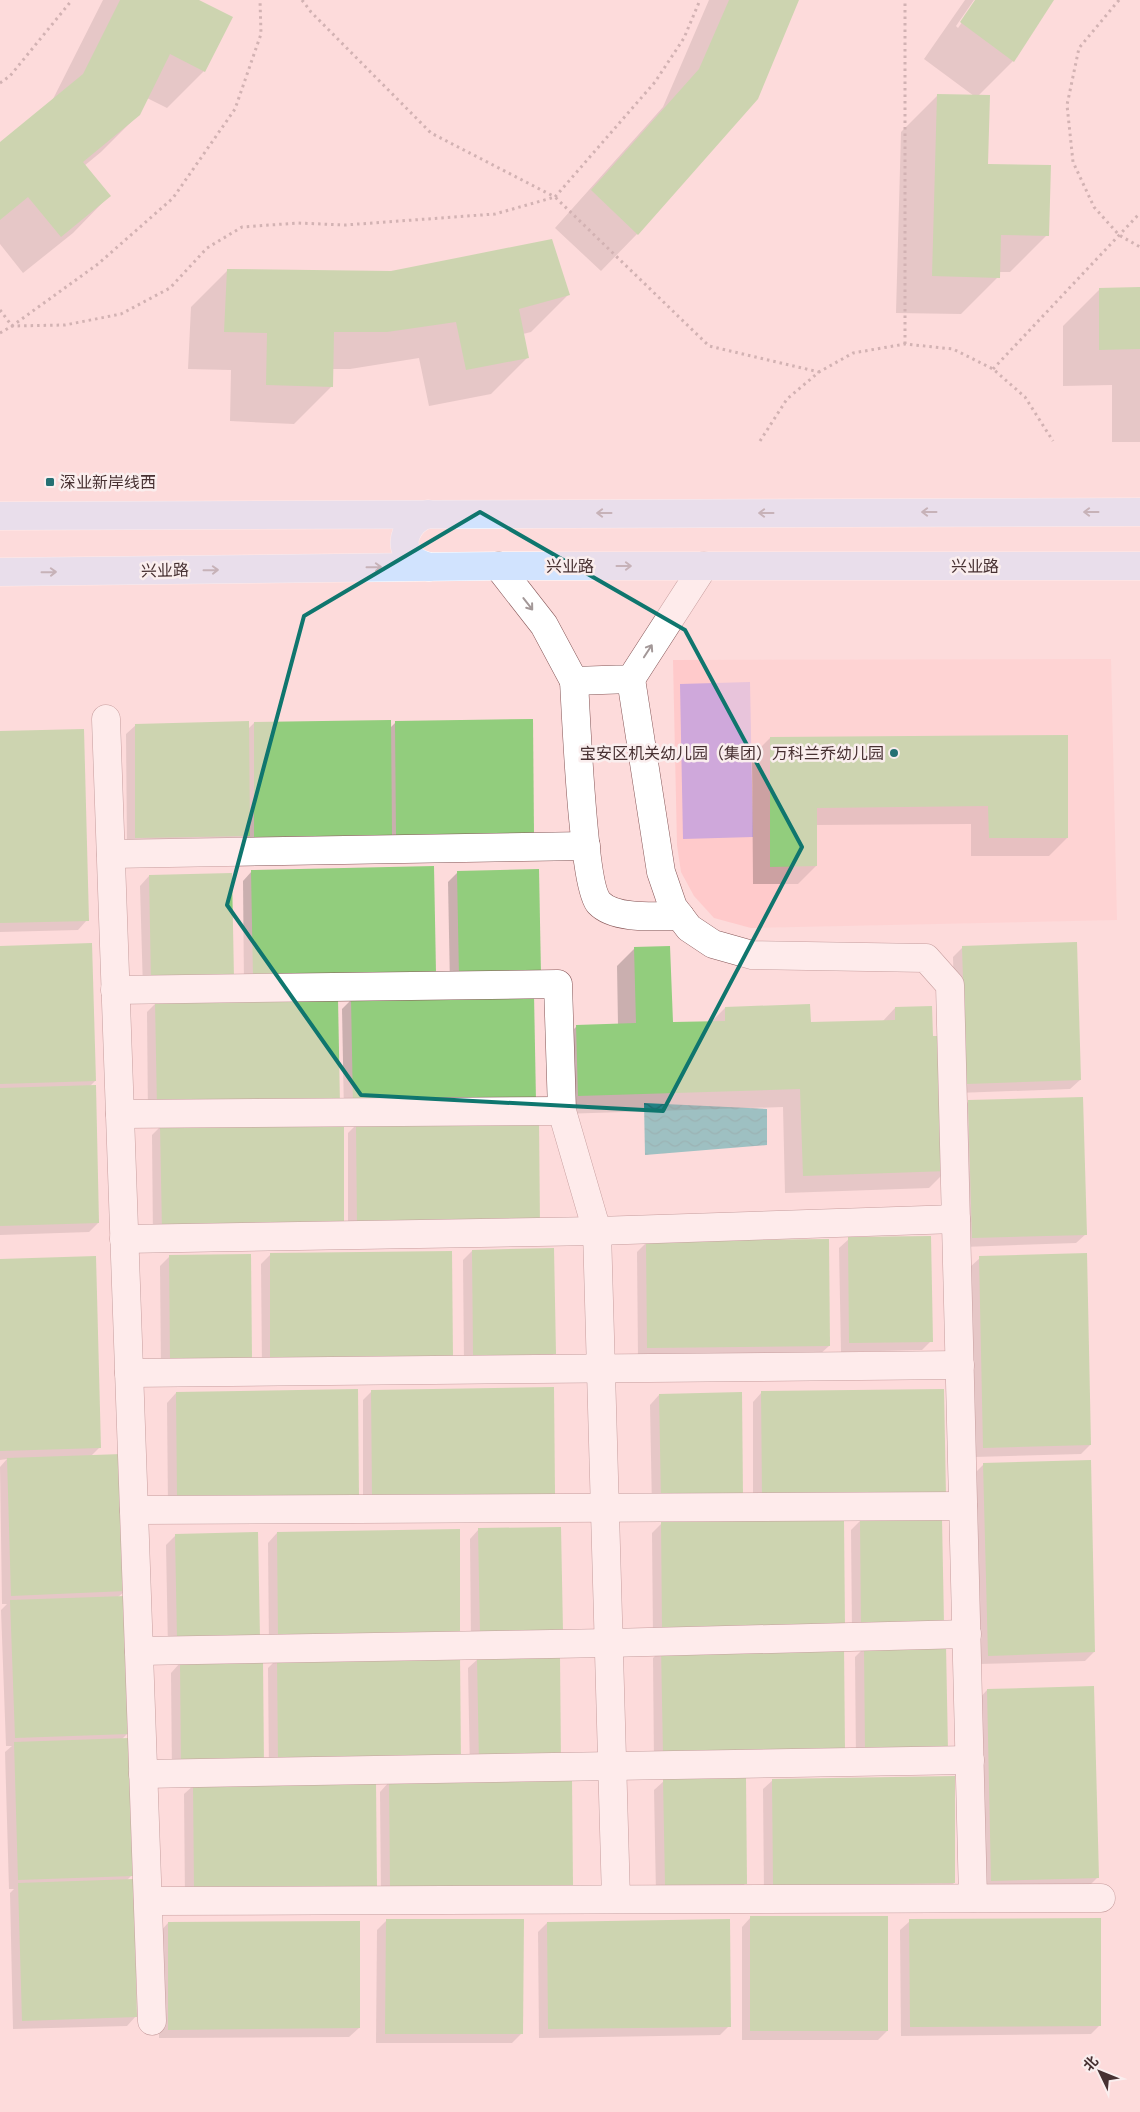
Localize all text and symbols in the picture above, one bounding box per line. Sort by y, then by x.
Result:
place label: 深业新岸线西 [60,473,156,492]
marker: 深业新岸线西 [44,476,56,488]
one-way arrow [921,507,938,517]
one-way arrow [1084,507,1100,517]
one-way arrow [596,508,612,518]
one-way arrow [759,508,775,518]
street label: 兴业路 [546,557,594,576]
street label: 兴业路 [951,557,999,576]
street label: 兴业路 [141,561,189,580]
one-way arrow [615,561,631,571]
one-way arrow [365,563,381,572]
one-way arrow [203,565,219,574]
one-way arrow [40,567,56,576]
one-way arrow [522,597,533,610]
one-way arrow [644,644,654,658]
place label: 宝安区机关幼儿园（集团）万科兰乔幼儿园 [580,744,884,763]
marker: 宝安区机关幼儿园（集团）万科兰乔幼儿园 [888,747,900,759]
north arrow [1075,2047,1125,2097]
text: 北 [1080,2053,1102,2074]

